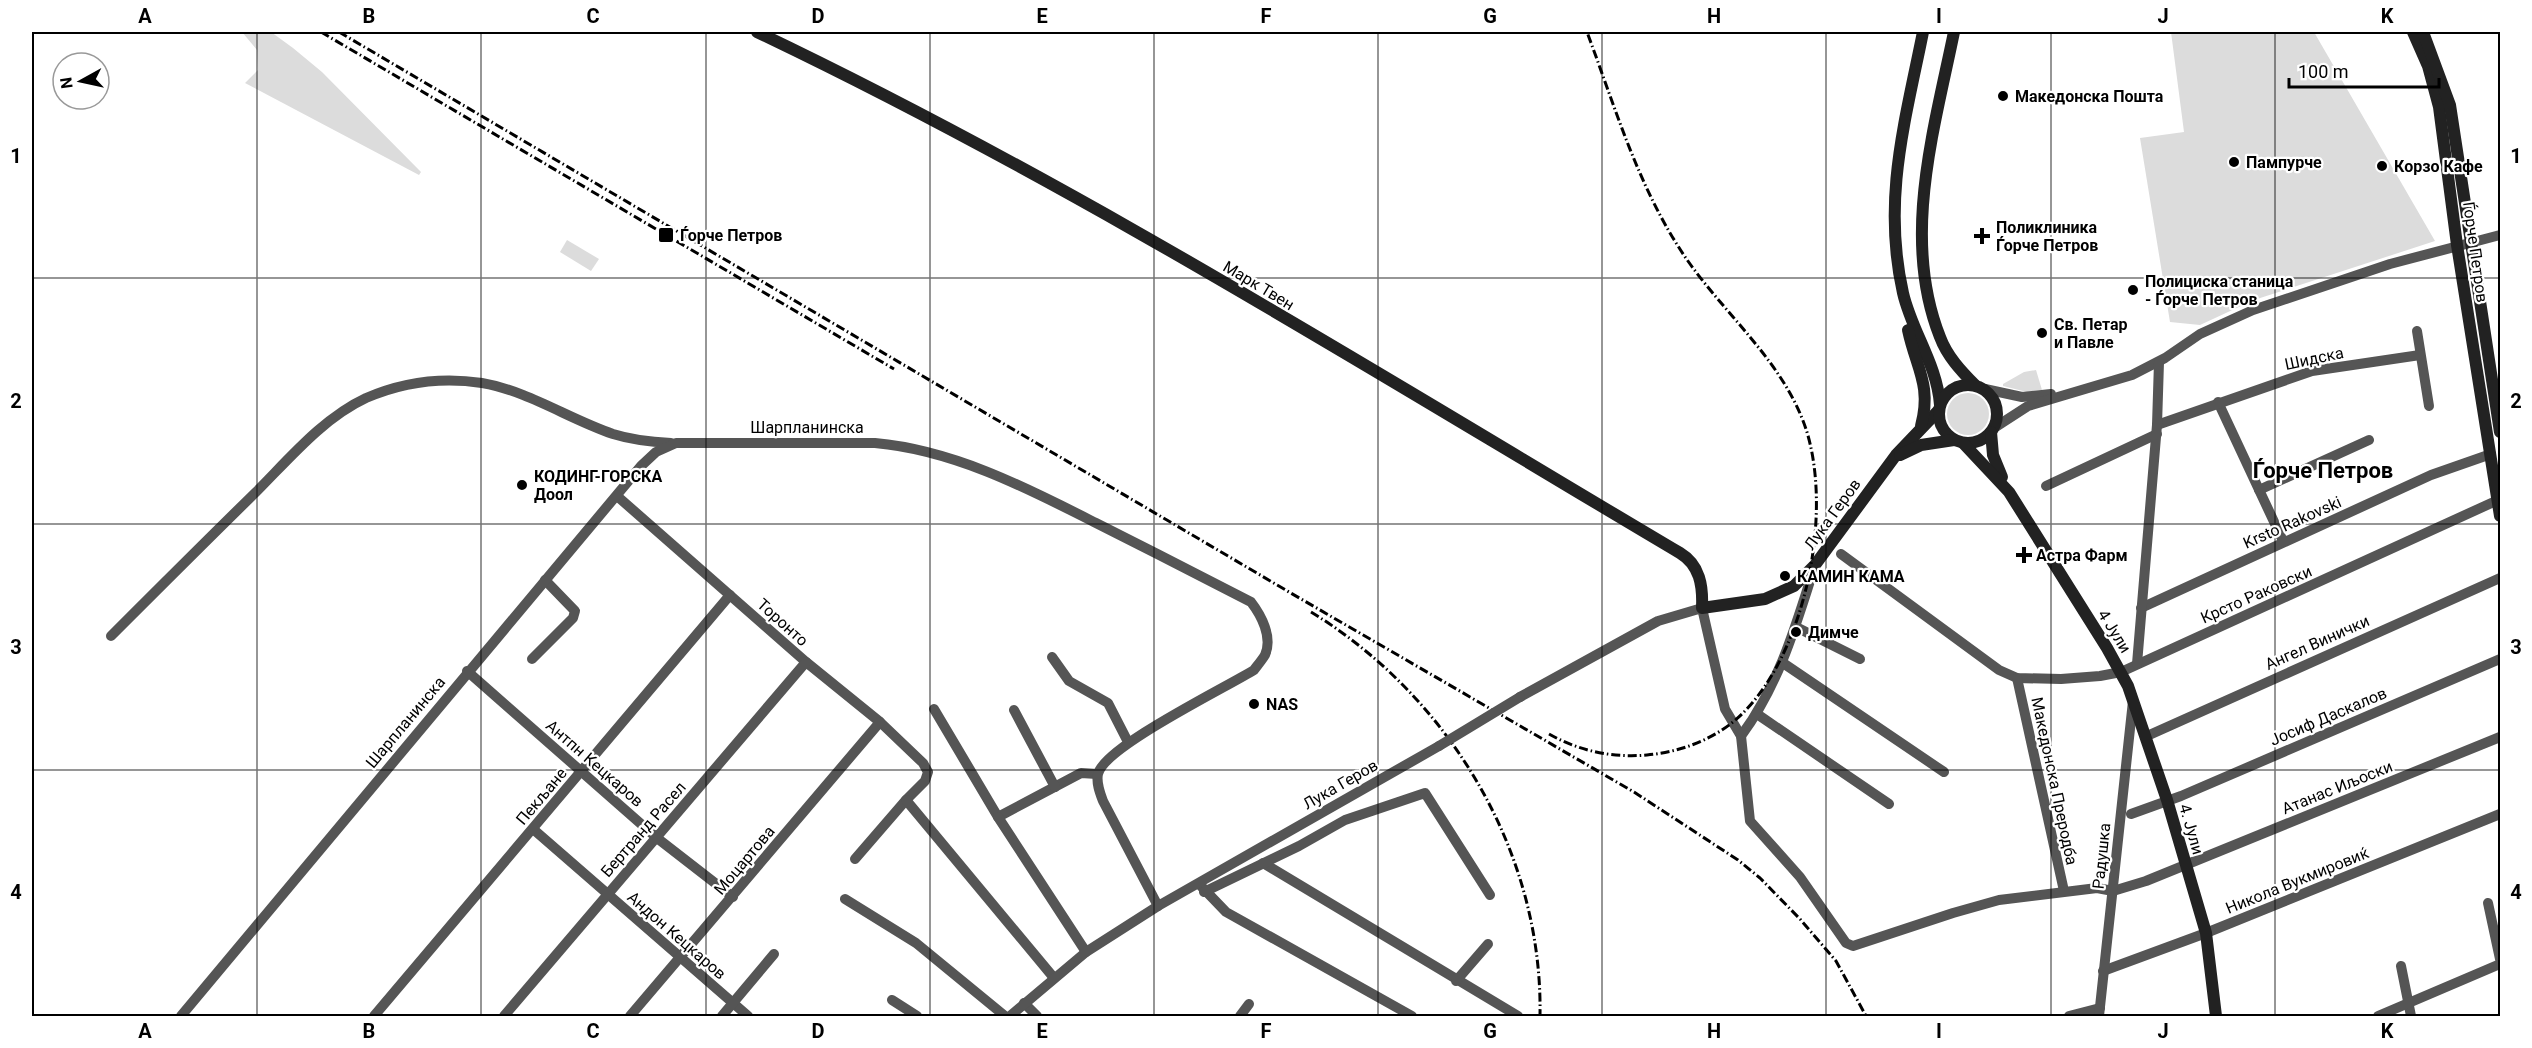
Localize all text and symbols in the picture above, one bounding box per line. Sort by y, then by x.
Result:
text: A [138,4,152,28]
text: B [363,4,375,28]
text: C [586,4,600,28]
text: D [812,4,825,28]
text: E [1036,4,1048,28]
text: F [1261,4,1272,28]
text: G [1483,4,1497,28]
text: H [1707,4,1721,28]
text: I [1936,4,1942,28]
text: J [2157,4,2169,28]
text: K [2381,4,2394,28]
north arrow [51,51,111,111]
scale bar [2289,51,2439,89]
text: 100 m [2298,61,2349,82]
text: N [56,76,77,90]
place label: Македонска Пошта [2015,87,2164,106]
marker: Македонска Пошта [1996,89,2010,103]
text: 1 [10,144,22,168]
text: 1 [2510,144,2522,168]
place label: Пампурче [2246,153,2322,172]
marker: Пампурче [2227,155,2241,169]
place label: Корзо Кафе [2394,157,2483,176]
marker: Корзо Кафе [2375,159,2389,173]
street label: Ѓорче Петров [2459,201,2492,304]
place label: Поликлиника Ѓорче Петров [1996,218,2098,255]
marker: Ѓорче Петров [657,226,675,244]
place label: Ѓорче Петров [680,226,782,245]
marker: Поликлиника Ѓорче Петров [1973,227,1991,245]
street label: Марк Твен [1220,257,1298,314]
place label: Полициска станица - Ѓорче Петров [2145,272,2294,309]
marker: Полициска станица - Ѓорче Петров [2126,283,2140,297]
place label: Св. Петар и Павле [2054,315,2128,352]
marker: Св. Петар и Павле [2035,326,2049,340]
street label: Шидска [2283,343,2345,374]
text: 2 [10,389,22,413]
text: 2 [2510,389,2522,413]
street label: Шарпланинска [750,418,864,437]
district label: Ѓорче Петров [2253,458,2393,483]
place label: КОДИНГ-ГОРСКА Доол [534,467,662,504]
street label: Лука Геров [1800,475,1865,554]
marker: КОДИНГ-ГОРСКА Доол [515,478,529,492]
street label: Krsto Rakovski [2240,492,2344,553]
place label: Астра Фарм [2036,546,2128,565]
marker: Астра Фарм [2017,548,2031,562]
street label: Крсто Раковски [2198,561,2315,627]
place label: КАМИН КАМА [1797,567,1905,586]
marker: КАМИН КАМА [1778,569,1792,583]
street label: Торонто [753,595,812,650]
street label: 4 Јули [2094,606,2135,656]
street label: Ангел Винички [2262,611,2372,674]
place label: Димче [1808,623,1859,642]
marker: Димче [1789,625,1803,639]
text: 3 [10,635,22,659]
text: 3 [2510,635,2522,659]
street label: Шарпланинска [362,673,449,772]
street label: Јосиф Даскалов [2267,683,2389,750]
place label: NAS [1266,695,1298,714]
street label: Македонска Преродба [2027,695,2082,867]
marker: NAS [1247,697,1261,711]
street label: Антпн Кецкаров [542,716,647,811]
street label: Лука Геров [1299,755,1381,814]
street label: Aтанас Иљоски [2279,757,2395,818]
street label: Пекљане [512,764,571,829]
street label: Бертранд Расел [597,778,690,881]
street label: 4. Јули [2175,802,2208,857]
street label: Моцартова [710,822,779,899]
street label: Радушка [2089,822,2114,890]
street label: Никола Вукмировиќ [2223,843,2372,918]
text: 4 [10,880,22,904]
text: 4 [2510,880,2522,904]
street label: Андон Кецкаров [624,887,730,983]
text: A [138,1019,152,1043]
text: B [363,1019,375,1043]
text: C [586,1019,600,1043]
text: D [812,1019,825,1043]
text: E [1036,1019,1048,1043]
text: F [1261,1019,1272,1043]
text: G [1483,1019,1497,1043]
text: H [1707,1019,1721,1043]
text: I [1936,1019,1942,1043]
text: J [2157,1019,2169,1043]
text: K [2381,1019,2394,1043]

